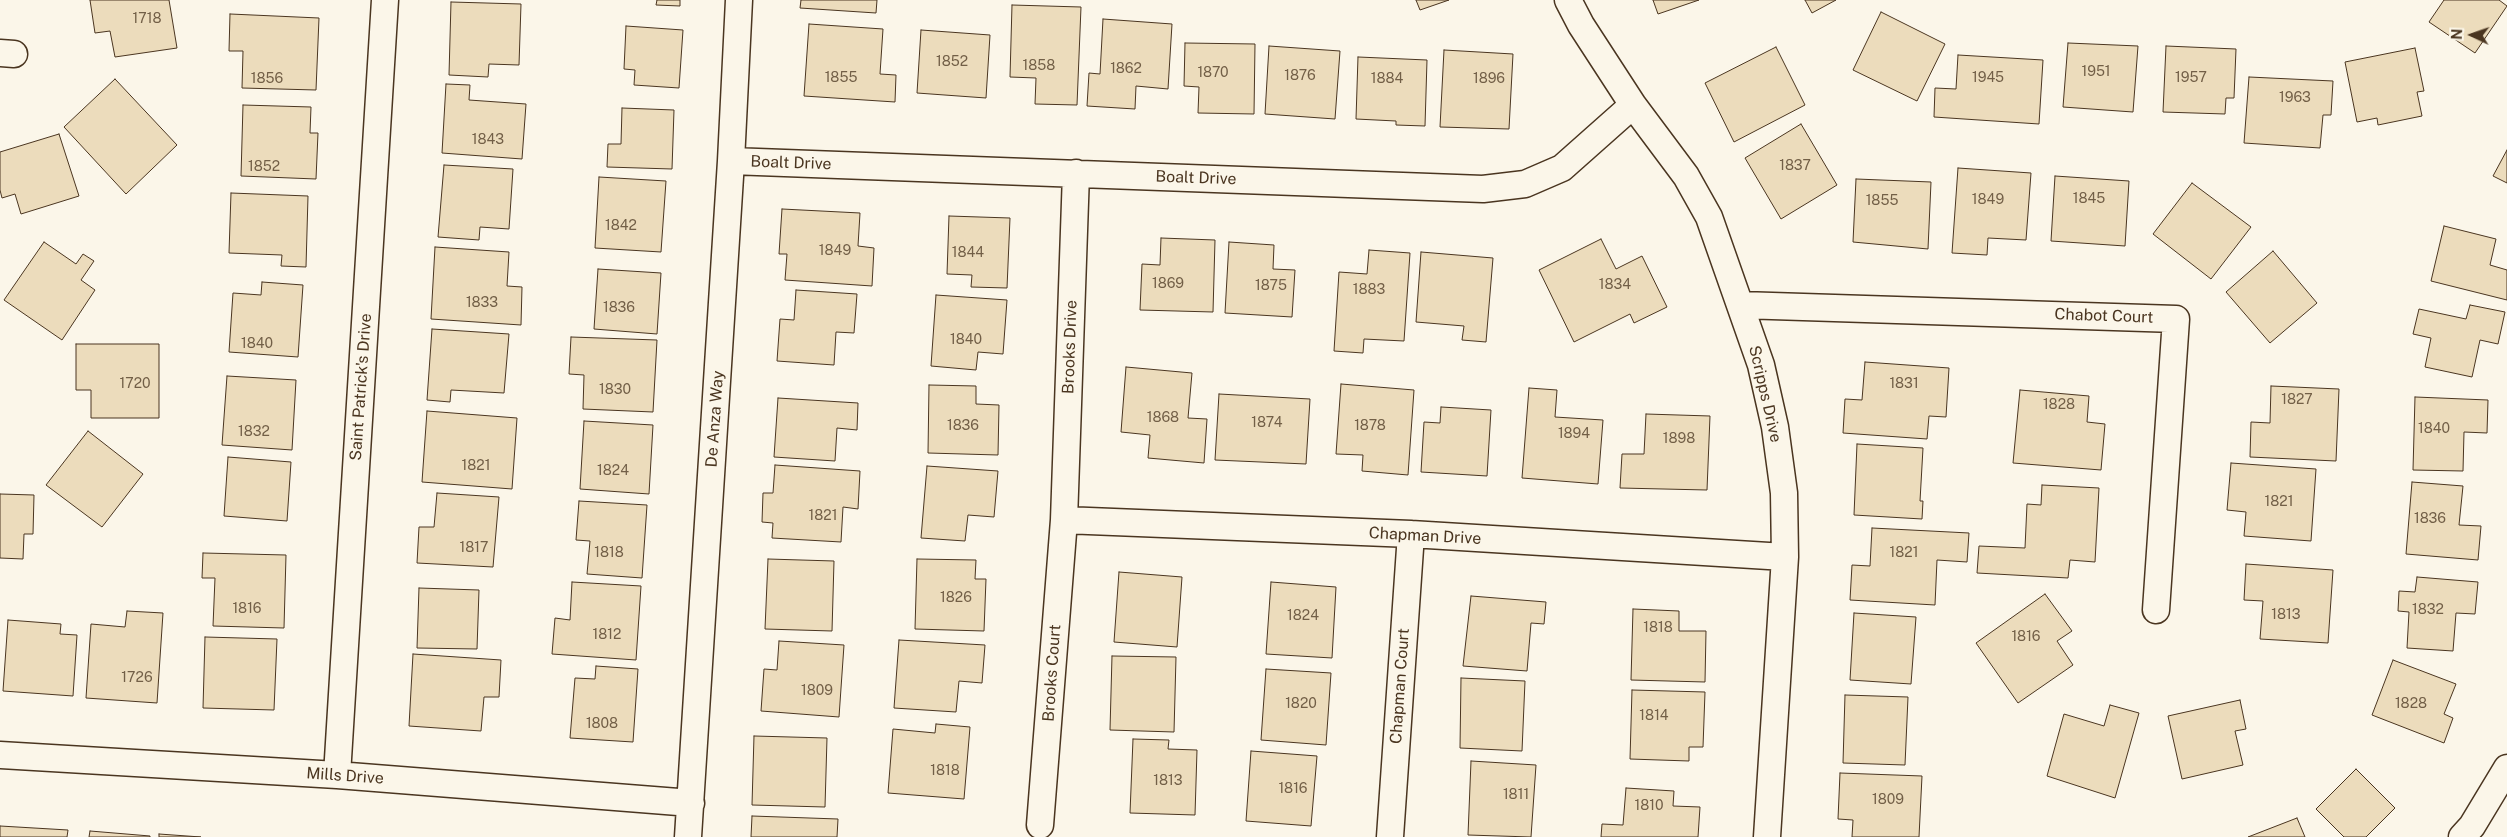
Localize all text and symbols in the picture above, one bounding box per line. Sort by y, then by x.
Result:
north arrow [2447,10,2497,60]
house number: 1718 [132,11,162,27]
text: N [2449,28,2465,40]
house number: 1852 [936,54,968,70]
house number: 1858 [1023,58,1055,74]
house number: 1862 [1110,61,1142,77]
house number: 1951 [2081,64,2111,80]
house number: 1870 [1197,65,1229,81]
house number: 1876 [1284,68,1316,84]
house number: 1855 [825,70,857,86]
house number: 1945 [1972,70,2004,86]
house number: 1957 [2175,70,2207,86]
house number: 1856 [251,71,283,87]
house number: 1884 [1371,71,1403,87]
house number: 1896 [1473,71,1505,87]
house number: 1963 [2279,90,2311,106]
house number: 1843 [472,132,504,148]
street label: Boalt Drive [750,152,832,174]
house number: 1837 [1779,158,1811,174]
house number: 1852 [248,159,280,175]
street label: Boalt Drive [1155,167,1237,189]
house number: 1845 [2073,191,2105,207]
house number: 1849 [1972,192,2004,208]
house number: 1855 [1866,193,1898,209]
house number: 1842 [605,218,637,234]
house number: 1849 [819,243,851,259]
house number: 1844 [952,245,984,261]
house number: 1869 [1152,276,1184,292]
house number: 1834 [1599,277,1631,293]
house number: 1875 [1255,278,1287,294]
house number: 1883 [1353,282,1385,298]
house number: 1833 [466,295,498,311]
house number: 1836 [603,300,635,316]
street label: Brooks Drive [1059,300,1081,394]
street label: Chabot Court [2054,305,2154,327]
street label: Saint Patrick's Drive [346,313,376,461]
house number: 1840 [950,332,982,348]
house number: 1840 [241,336,273,352]
street label: Scripps Drive [1745,344,1785,444]
street label: De Anza Way [702,370,728,468]
house number: 1720 [119,376,151,392]
house number: 1831 [1889,376,1919,392]
house number: 1830 [599,382,631,398]
house number: 1827 [2281,392,2313,408]
house number: 1828 [2043,397,2075,413]
house number: 1868 [1147,410,1179,426]
house number: 1874 [1251,415,1283,431]
house number: 1836 [947,418,979,434]
house number: 1878 [1354,418,1386,434]
house number: 1840 [2418,421,2450,437]
house number: 1832 [238,424,270,440]
house number: 1894 [1558,426,1590,442]
house number: 1898 [1663,431,1695,447]
house number: 1821 [462,458,490,474]
house number: 1824 [597,463,629,479]
house number: 1821 [2265,494,2293,510]
house number: 1821 [809,508,837,524]
house number: 1836 [2414,511,2446,527]
street label: Chapman Drive [1368,523,1482,549]
house number: 1817 [460,540,488,556]
house number: 1818 [594,545,624,561]
house number: 1821 [1890,545,1918,561]
house number: 1826 [940,590,972,606]
house number: 1816 [232,601,262,617]
house number: 1832 [2412,602,2444,618]
house number: 1813 [2271,607,2301,623]
house number: 1824 [1287,608,1319,624]
house number: 1818 [1643,620,1673,636]
street label: Brooks Court [1039,624,1065,722]
house number: 1812 [593,627,621,643]
street label: Chapman Court [1386,627,1414,745]
house number: 1816 [2011,629,2041,645]
house number: 1726 [121,670,153,686]
house number: 1809 [801,683,833,699]
house number: 1820 [1285,696,1317,712]
house number: 1828 [2395,696,2427,712]
house number: 1814 [1639,708,1669,724]
house number: 1808 [586,716,618,732]
house number: 1818 [930,763,960,779]
street label: Mills Drive [306,764,384,788]
house number: 1813 [1153,773,1183,789]
house number: 1816 [1278,781,1308,797]
house number: 1811 [1503,787,1529,803]
house number: 1809 [1872,792,1904,808]
house number: 1810 [1634,798,1664,814]

